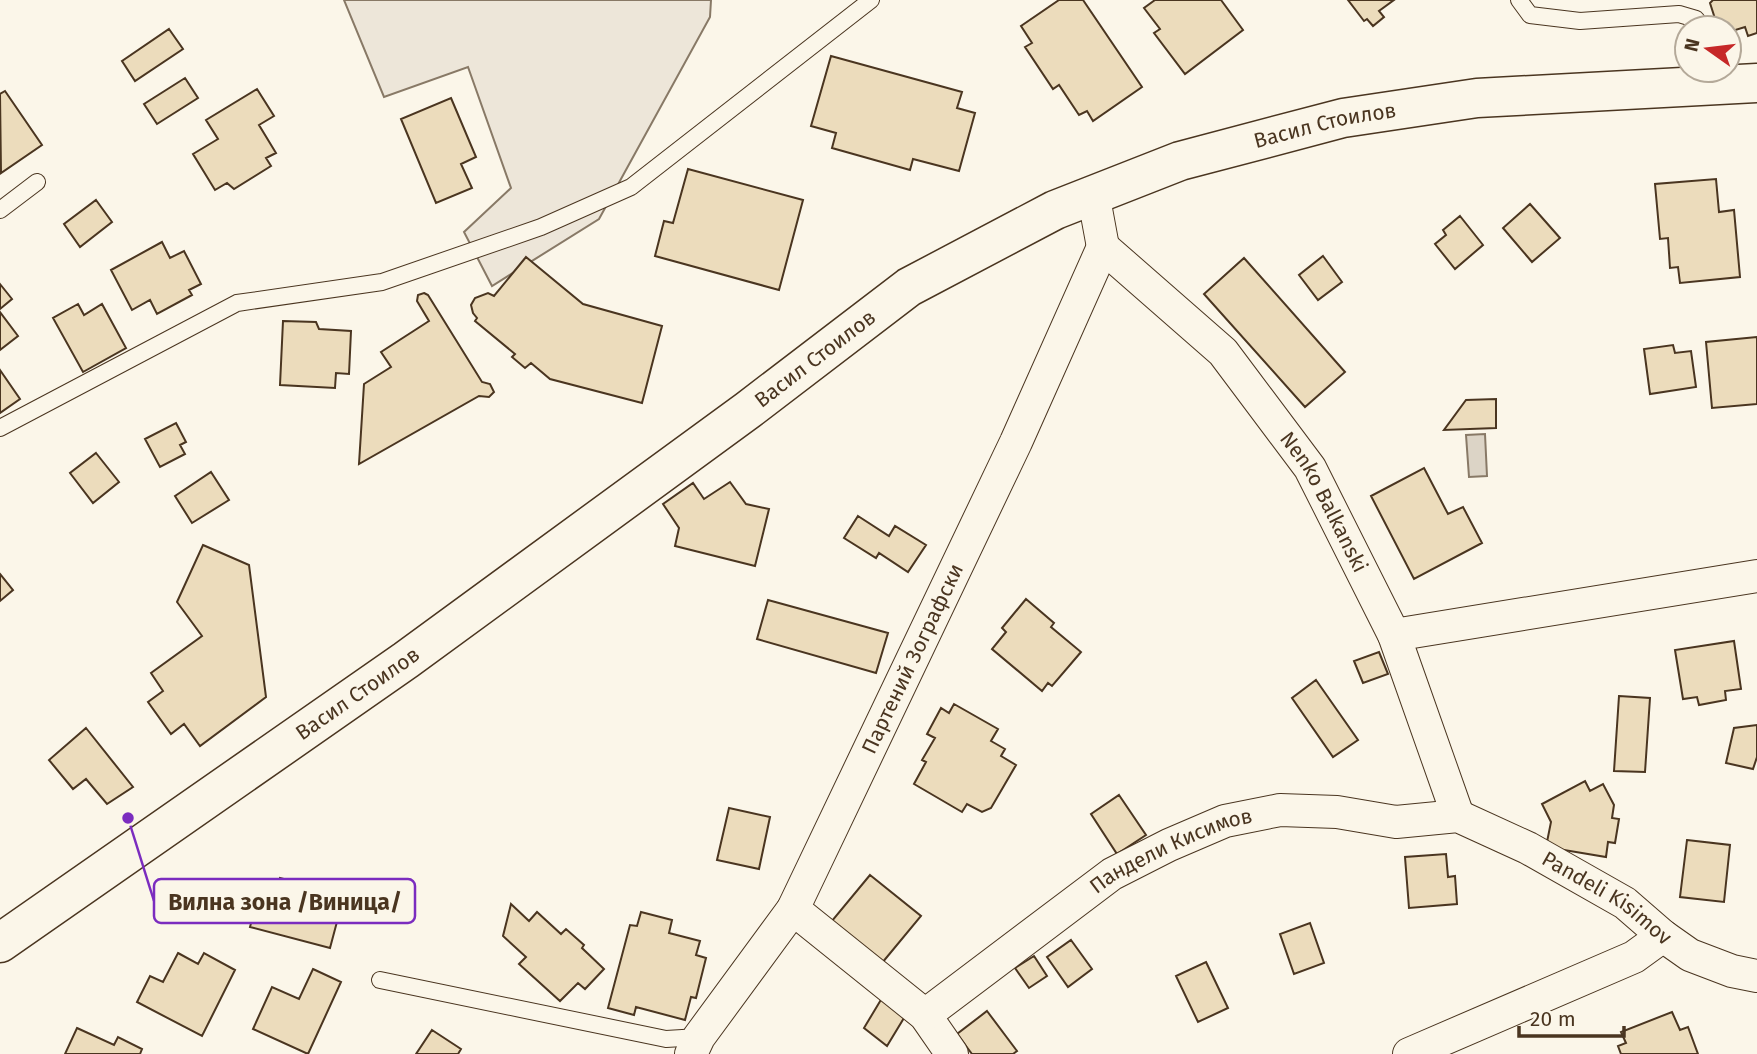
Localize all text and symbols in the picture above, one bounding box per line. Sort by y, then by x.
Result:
north arrow [1673,14,1743,84]
text: N [1679,36,1705,54]
street label: Васил Стоилов [1251,97,1398,154]
street label: Васил Стоилов [749,304,881,413]
street label: Nenko Balkanski [1274,426,1373,577]
street label: Партений Зографски [856,559,969,758]
street label: Васил Стоилов [291,641,425,746]
street label: Пандели Кисимов [1084,803,1255,899]
street label: Pandeli Kisimov [1537,846,1677,951]
callout: Вилна зона /Виница/ [154,879,415,923]
text: Вилна зона /Виница/ [168,888,402,916]
scale bar [1519,995,1624,1038]
text: 20 m [1530,1006,1576,1032]

